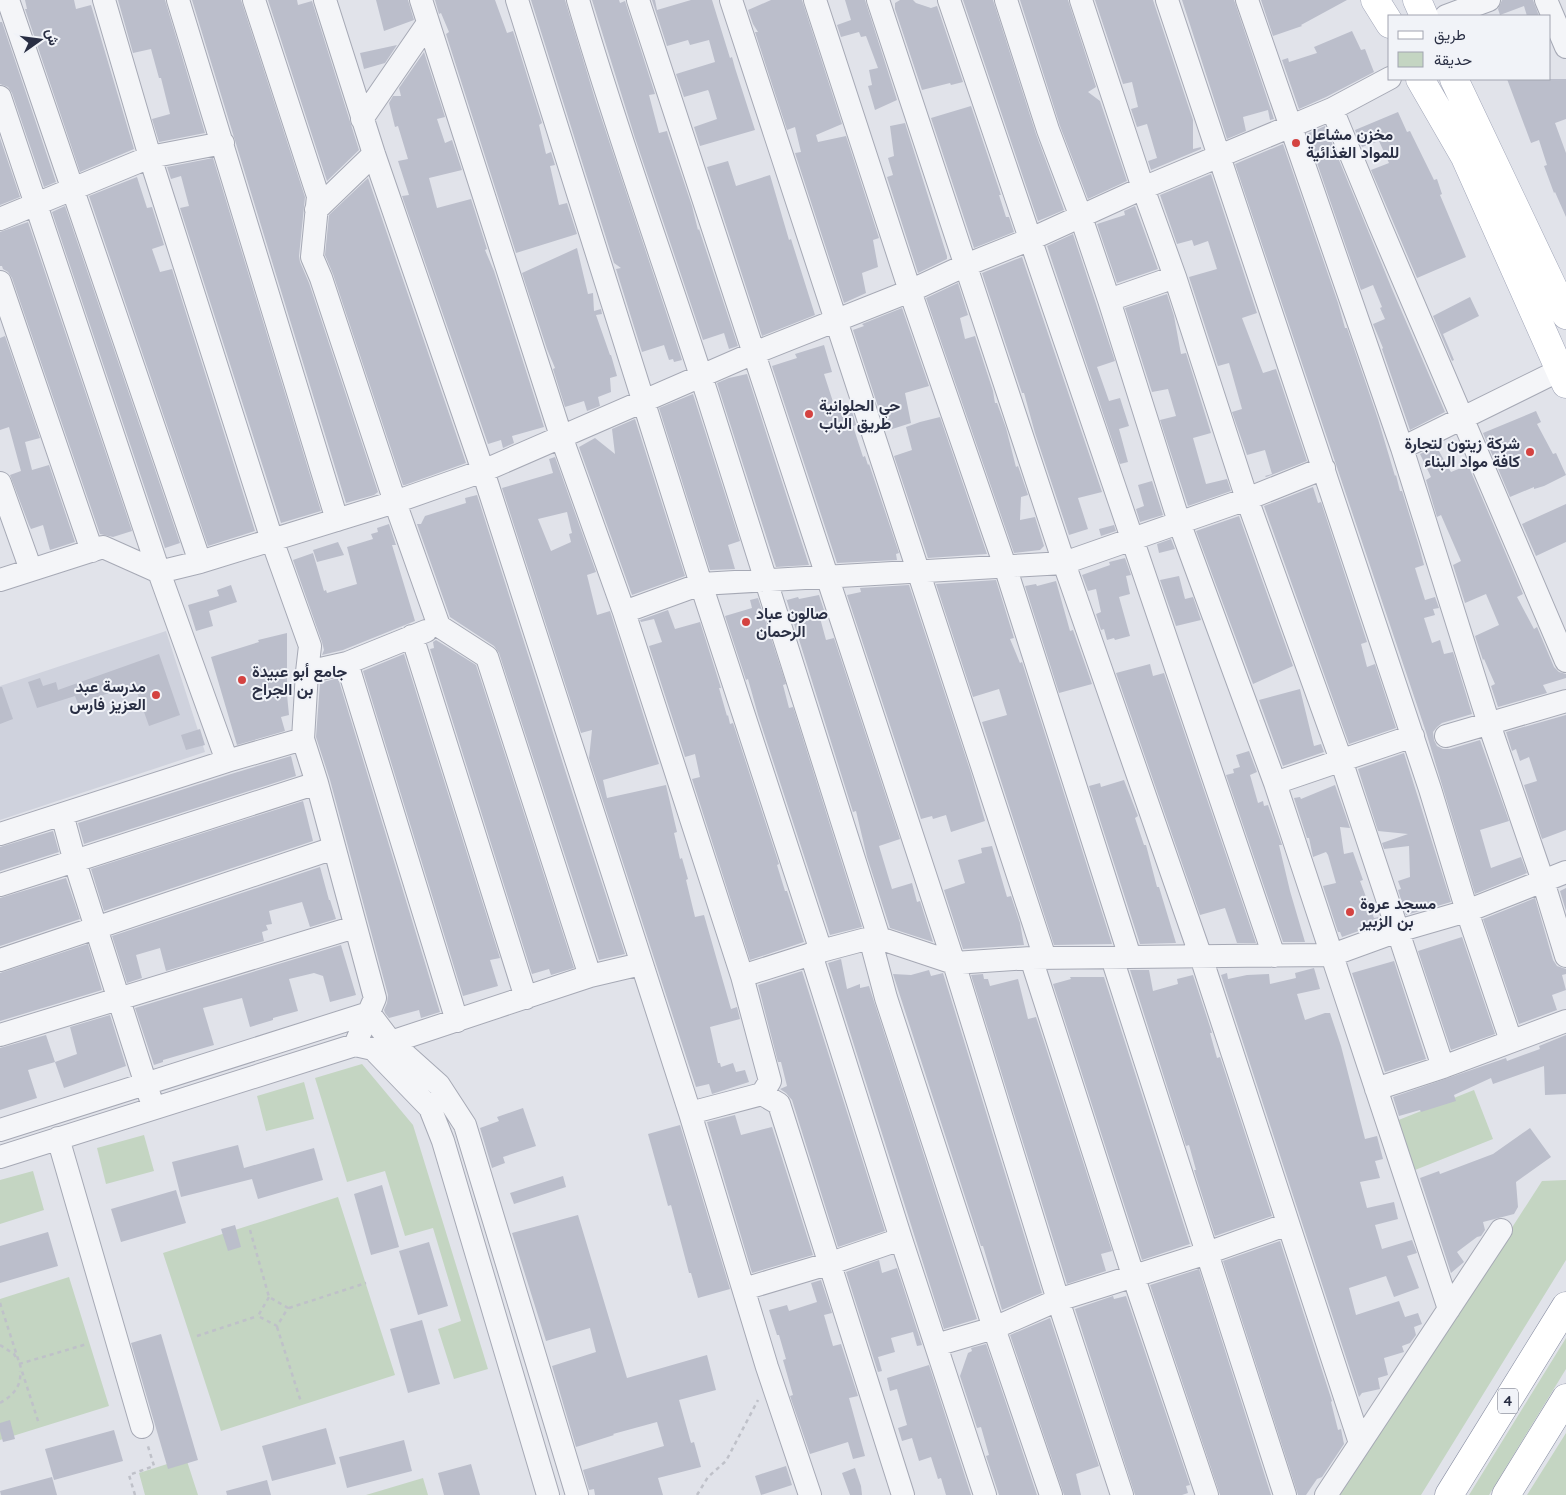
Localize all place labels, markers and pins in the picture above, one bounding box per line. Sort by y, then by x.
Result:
place label: مخزن مشاعل للمواد الغذائية [1306,124,1399,163]
marker: مخزن مشاعل للمواد الغذائية [1290,137,1302,149]
place label: حي الحلوانية طريق الباب [819,395,900,434]
marker: حي الحلوانية طريق الباب [803,408,815,420]
place label: شركة زيتون لتجارة كافة مواد البناء [1404,433,1520,472]
marker: شركة زيتون لتجارة كافة مواد البناء [1524,446,1536,458]
place label: صالون عباد الرحمان [756,603,828,642]
marker: صالون عباد الرحمان [740,616,752,628]
place label: جامع أبو عبيدة بن الجراح [252,661,347,700]
marker: جامع أبو عبيدة بن الجراح [236,674,248,686]
place label: مدرسة عبد العزيز فارس [69,676,146,715]
marker: مدرسة عبد العزيز فارس [150,689,162,701]
place label: مسجد عروة بن الزبير [1359,893,1436,932]
marker: مسجد عروة بن الزبير [1344,906,1356,918]

